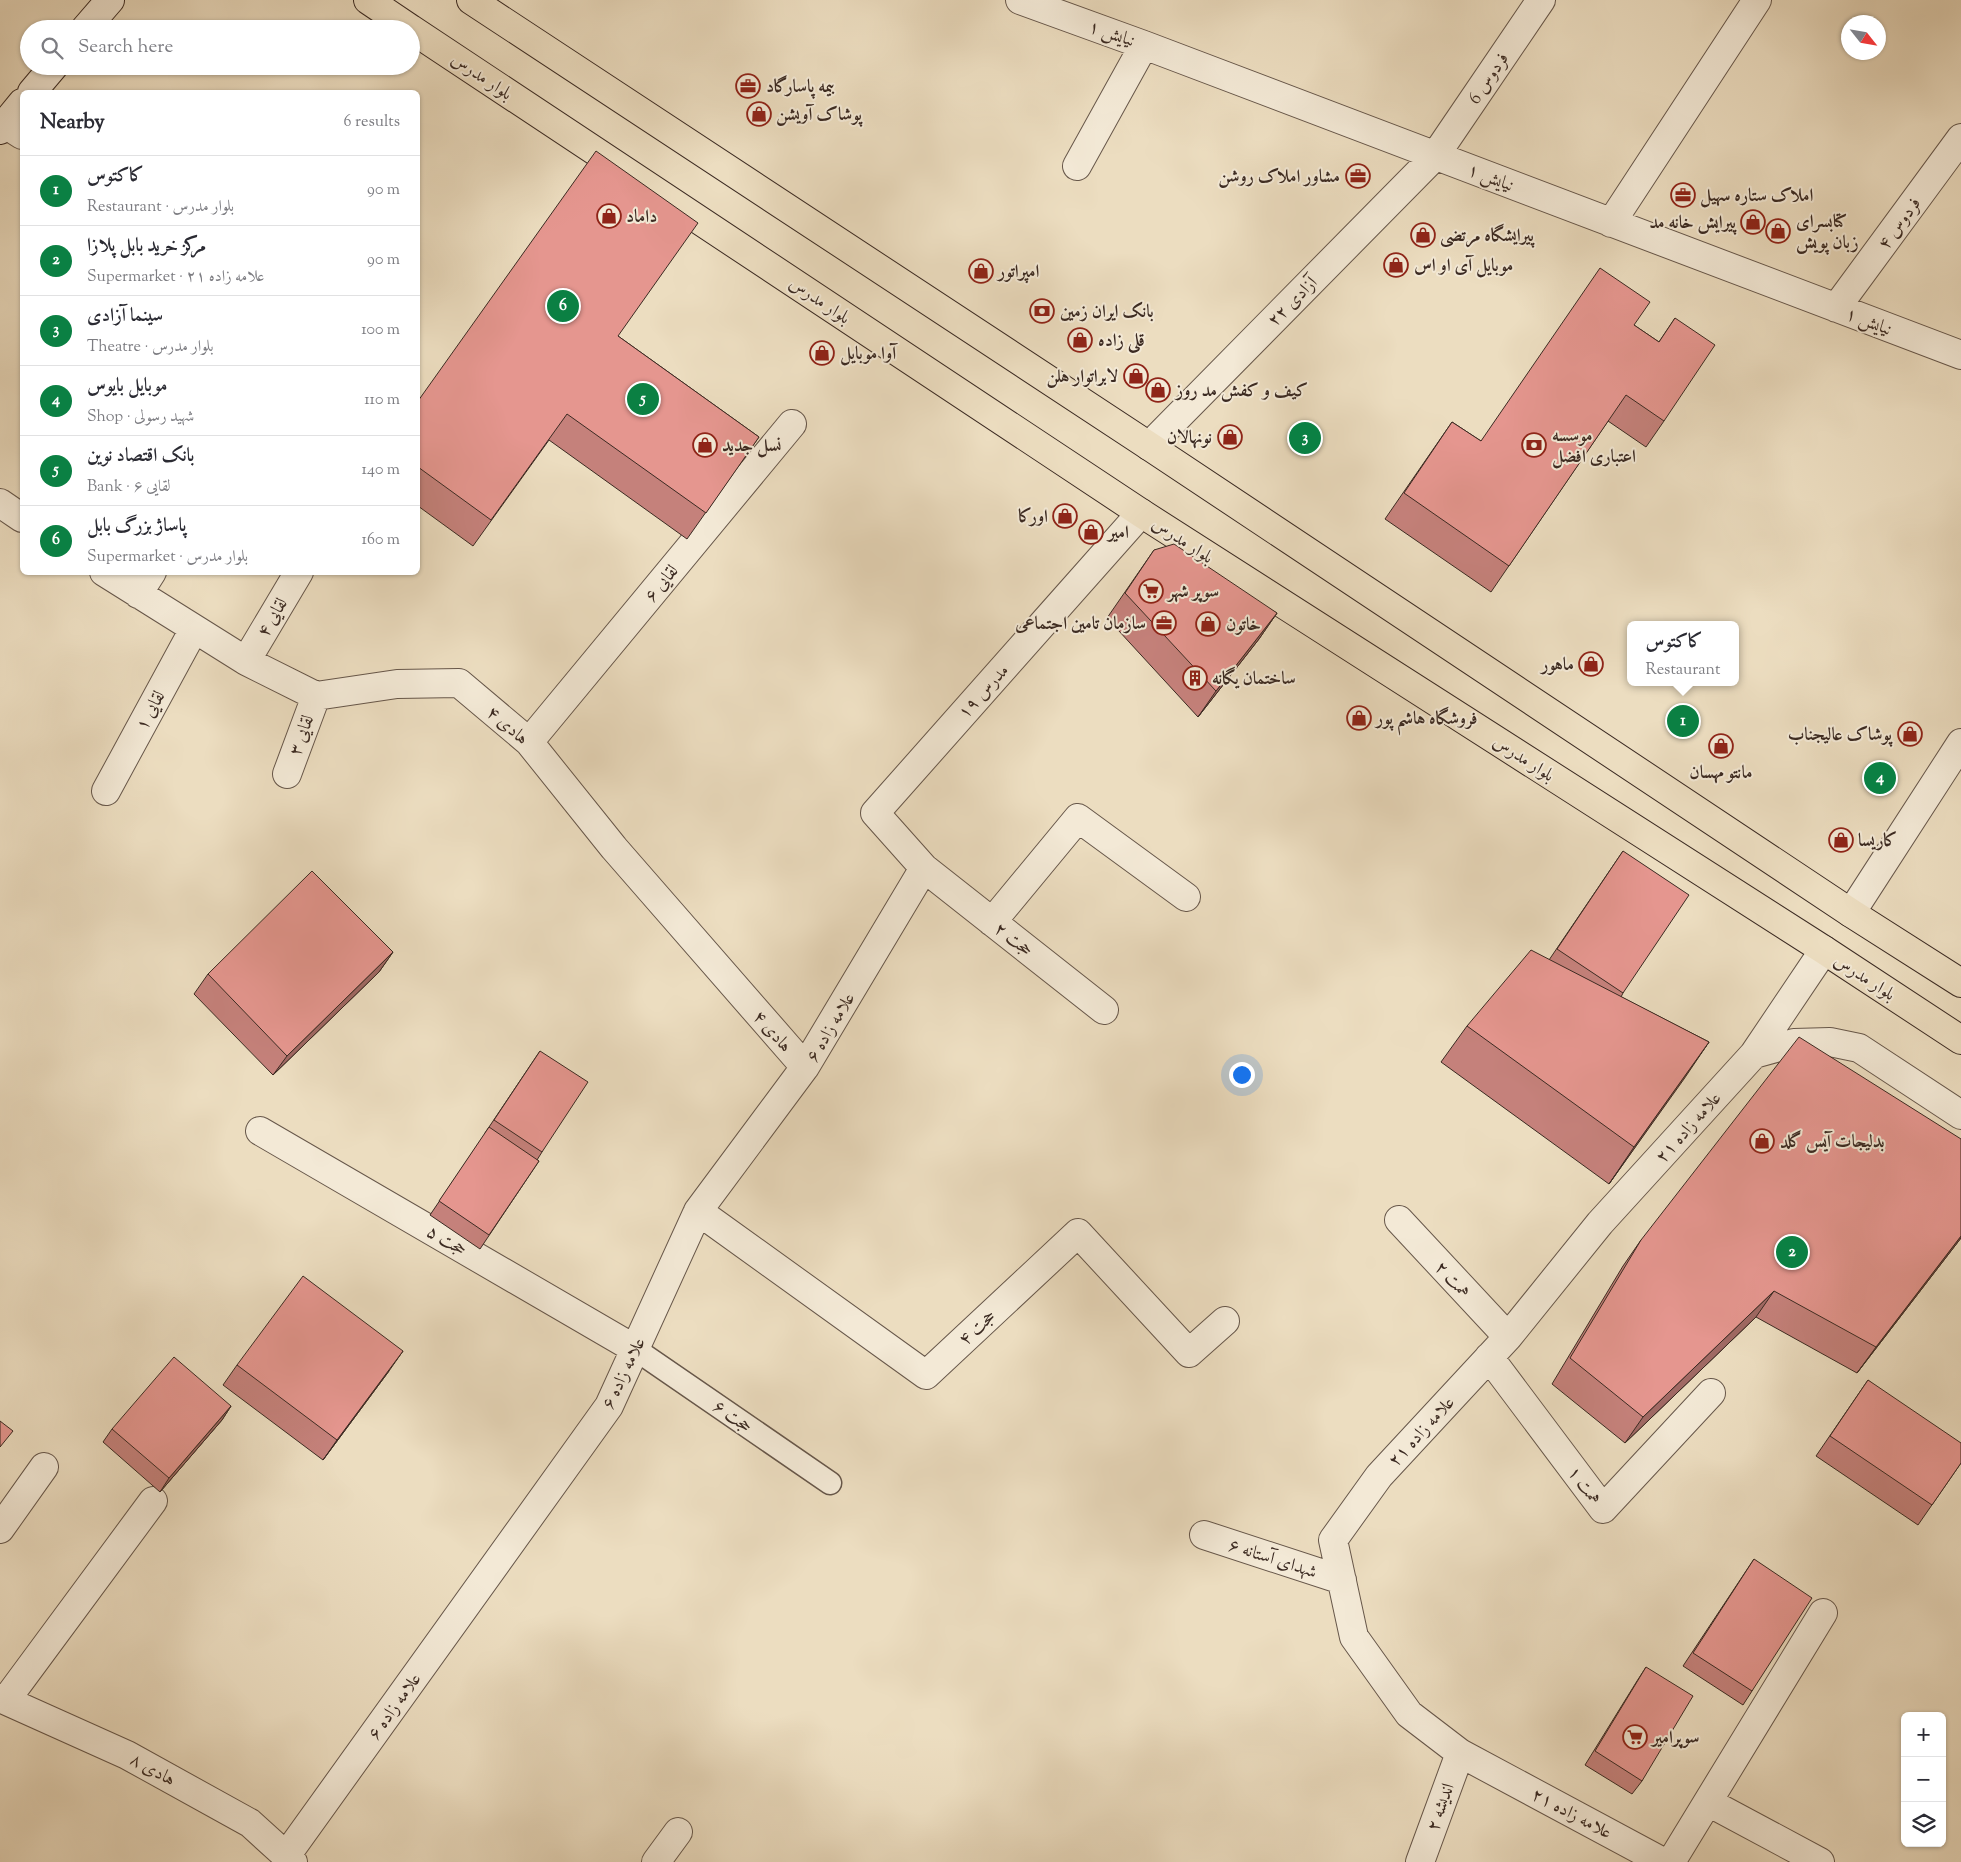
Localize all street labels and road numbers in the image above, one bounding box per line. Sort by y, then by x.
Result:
street label: نیایش ۱ [1085,15,1138,55]
street label: بلوار مدرس [445,48,517,108]
street label: فردوس 6 [1463,48,1516,110]
street label: نیایش ۱ [1463,158,1517,200]
street label: فردوس ۴ [1873,193,1928,256]
street label: آزادی ٢٢ [1262,270,1326,333]
street label: بلوار مدرس [783,272,855,332]
street label: نیایش ۱ [1841,302,1895,344]
street label: بلوار مدرس [1146,512,1218,571]
street label: لقایی ۶ [639,560,686,609]
street label: لقایی ۴ [252,593,296,643]
street label: مدرس ۱۹ [953,659,1016,725]
street label: لقایی ۱ [130,686,173,735]
street label: هادی ۴ [480,701,534,752]
street label: لقایی ۳ [284,712,322,760]
street label: بلوار مدرس [1487,730,1559,789]
street label: حجت ۲ [988,917,1038,964]
street label: بلوار مدرس [1828,949,1900,1008]
street label: علامه زاده ۶ [801,988,863,1068]
street label: هادی ۴ [746,1005,797,1059]
street label: علامه زاده ۲۱ [1650,1087,1729,1170]
street label: حجت ۵ [421,1220,471,1264]
street label: همت ۲ [1428,1256,1475,1305]
street label: حجت ۴ [954,1304,1003,1353]
street label: علامه زاده ۶ [596,1333,653,1414]
street label: علامه زاده ۲۱ [1383,1391,1462,1473]
street label: حجت ۶ [707,1395,757,1441]
street label: همت ۱ [1560,1462,1607,1511]
street label: شهدای آستانه ۶ [1225,1533,1320,1586]
street label: علامه زاده ۶ [362,1668,429,1746]
street label: هادی ۸ [125,1748,180,1794]
street label: اندیشه ۲ [1421,1780,1463,1835]
street label: علامه زاده ۲۱ [1526,1783,1616,1847]

